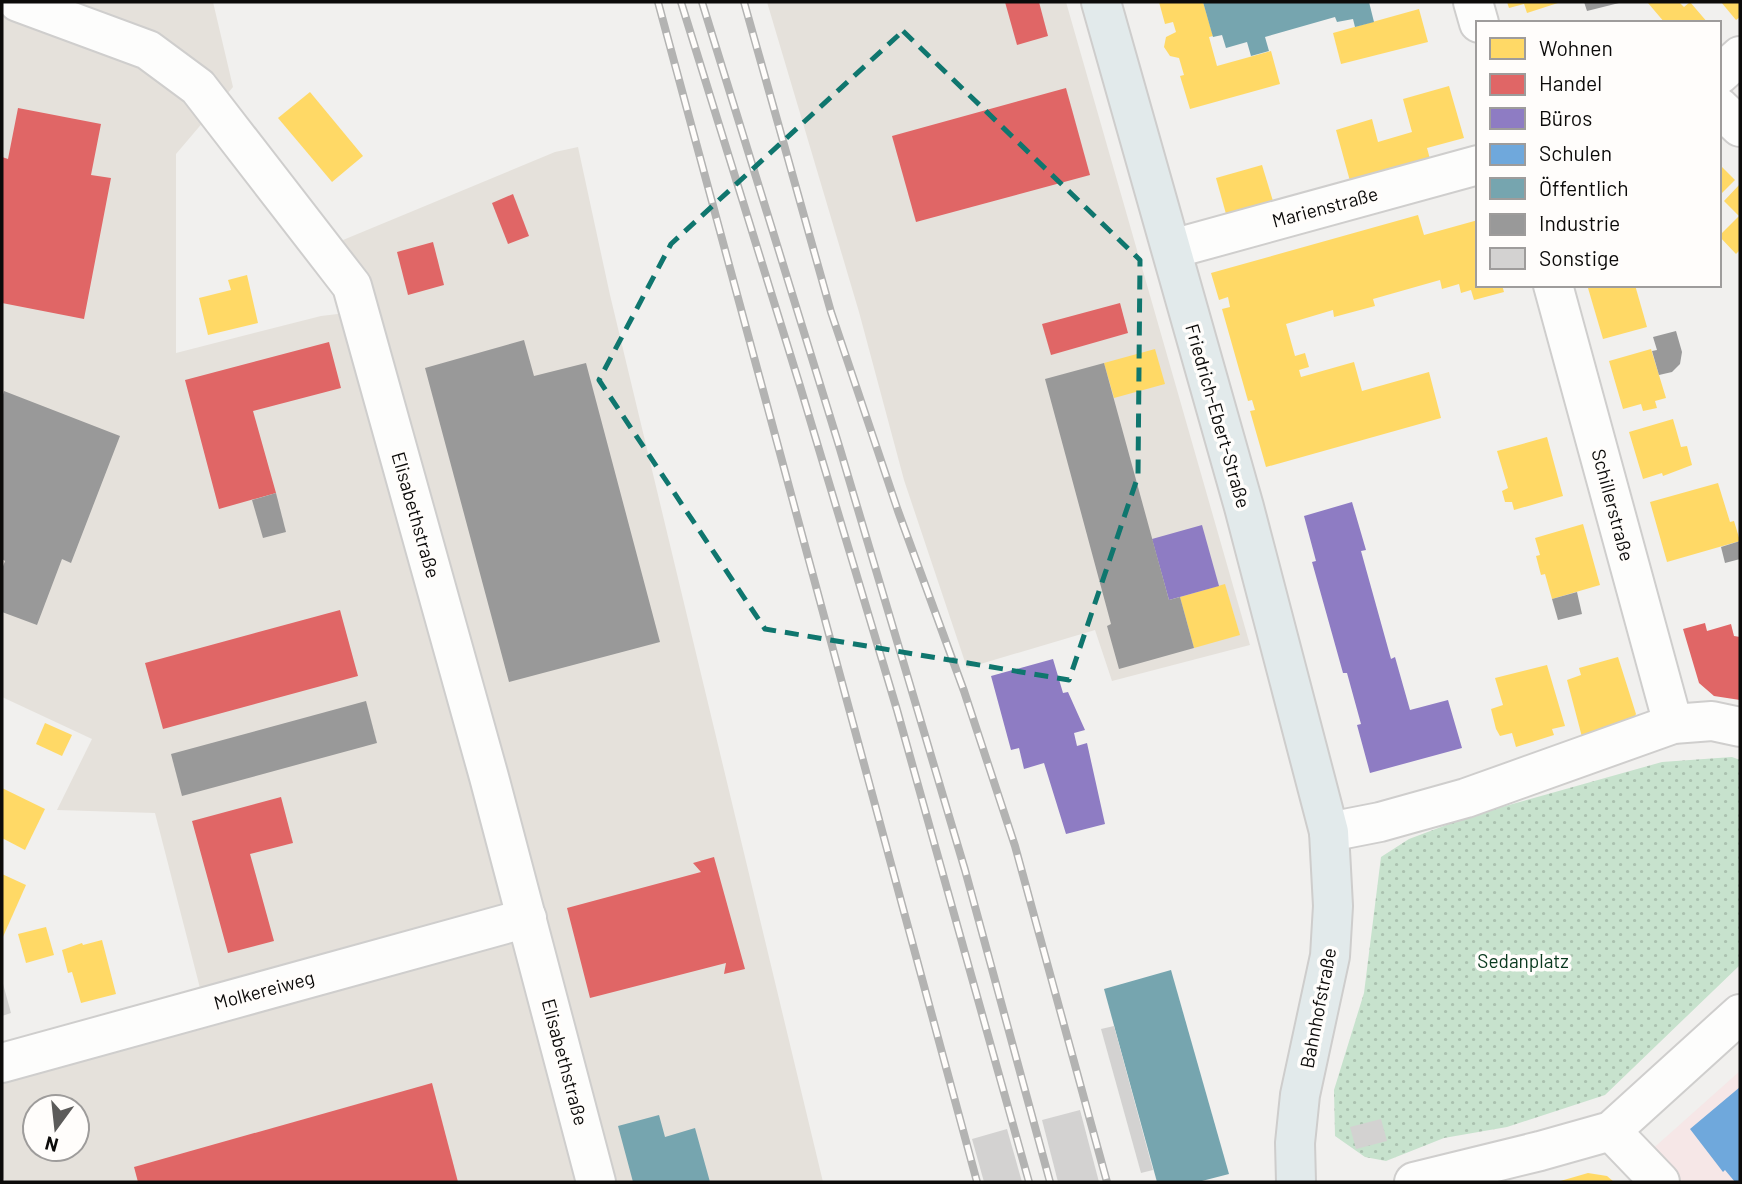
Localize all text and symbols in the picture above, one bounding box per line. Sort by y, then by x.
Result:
legend [1476,21,1721,287]
text: Wohnen [1539,35,1613,60]
text: Handel [1539,70,1602,95]
text: Büros [1539,105,1592,130]
text: Schulen [1539,140,1612,165]
text: Öffentlich [1539,175,1629,200]
street label: Marienstraße [1269,181,1380,232]
text: Industrie [1539,210,1620,235]
text: Sonstige [1539,245,1620,270]
street label: Friedrich-Ebert-Straße [1181,321,1256,511]
street label: Schillerstraße [1587,446,1639,563]
street label: Elisabethstraße [387,449,445,581]
street label: Bahnhofstraße [1295,946,1340,1070]
park label: Sedanplatz [1477,949,1569,972]
street label: Molkereiweg [211,965,317,1014]
street label: Elisabethstraße [538,996,593,1128]
north arrow [21,1093,91,1163]
text: N [42,1132,61,1158]

